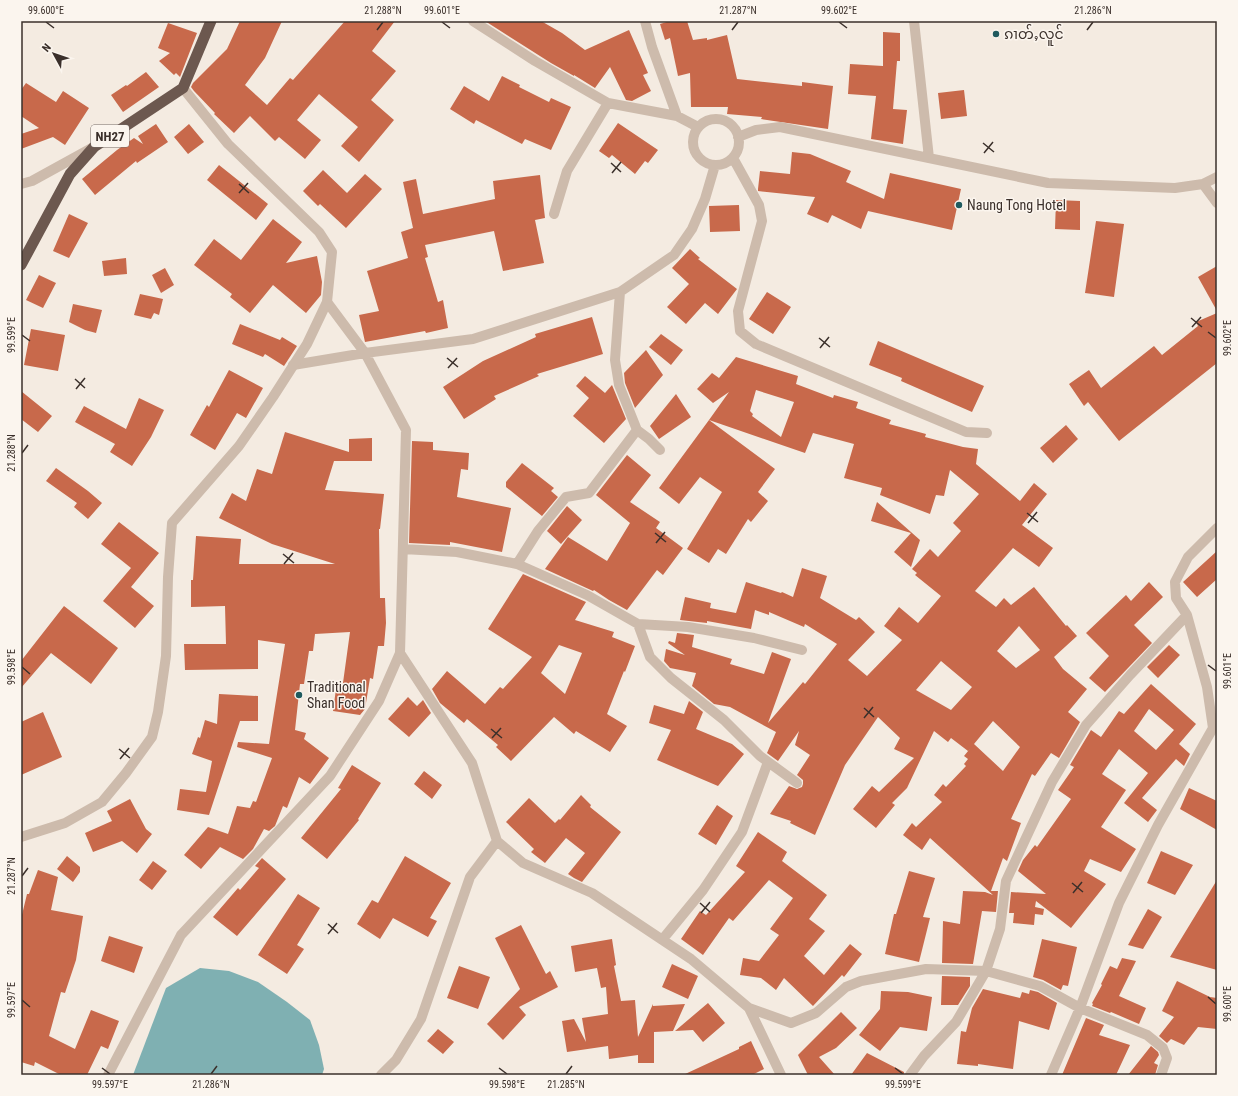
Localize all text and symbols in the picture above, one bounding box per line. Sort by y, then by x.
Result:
text: 99.600°E [28,5,64,16]
text: 21.288°N [364,5,402,16]
text: 99.601°E [424,5,460,16]
text: 21.287°N [719,5,757,16]
text: 99.602°E [821,5,857,16]
text: 21.286°N [1074,5,1112,16]
place label: ၵၢတ်ႇလူင် [1004,24,1064,46]
marker: ၵၢတ်ႇလူင် [991,29,1001,39]
north arrow [34,34,74,74]
text: N [40,41,54,55]
road number: NH27 [91,125,129,147]
place label: Naung Tong Hotel [967,197,1066,213]
marker: Naung Tong Hotel [954,200,964,210]
text: 99.599°E [6,317,17,353]
text: 99.602°E [1222,320,1233,356]
text: 21.288°N [6,434,17,472]
text: 99.598°E [6,649,17,685]
text: 99.601°E [1222,653,1233,689]
place label: Traditional Shan Food [307,679,366,711]
marker: Traditional Shan Food [294,690,304,700]
text: 21.287°N [6,857,17,895]
text: 99.597°E [6,982,17,1018]
text: 99.600°E [1222,986,1233,1022]
text: 99.597°E [92,1079,128,1090]
text: 21.286°N [192,1079,230,1090]
text: 99.598°E [489,1079,525,1090]
text: 21.285°N [547,1079,585,1090]
text: 99.599°E [885,1079,921,1090]

